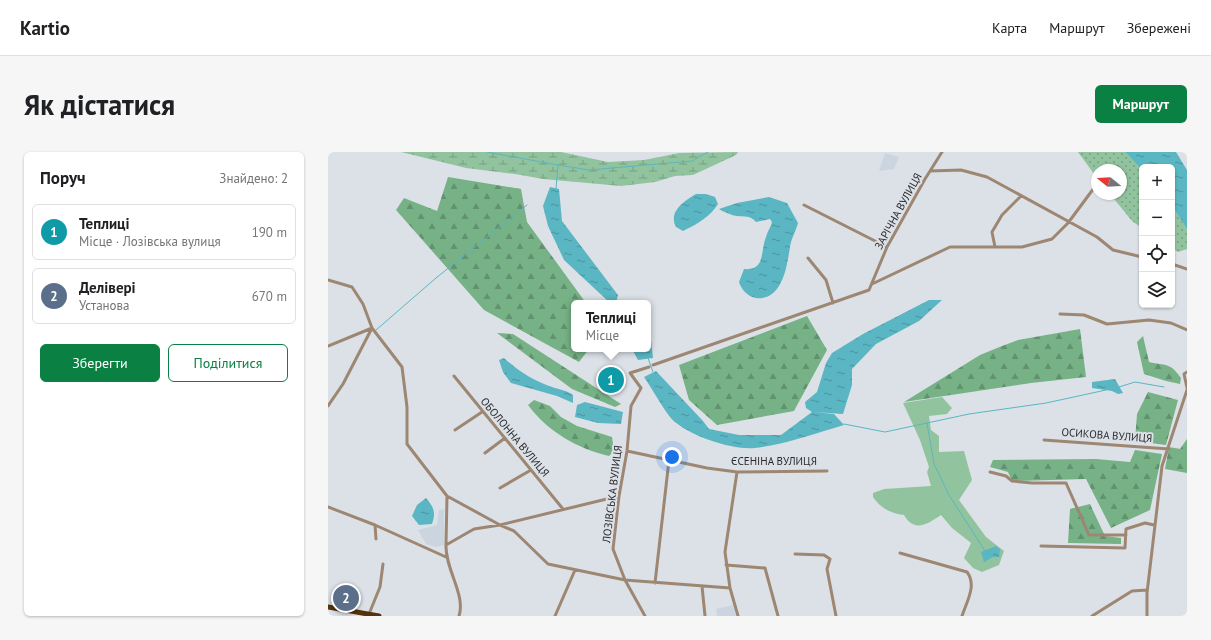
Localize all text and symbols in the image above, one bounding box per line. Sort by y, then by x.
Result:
text: Kartio [20,16,70,40]
text: Карта [992,19,1027,37]
text: Маршрут [1049,19,1105,37]
text: Збережені [1127,19,1191,37]
button: Маршрут [1095,85,1187,123]
text: Як дістатися [24,86,175,123]
north arrow [1091,164,1127,200]
map controls [1139,164,1175,308]
button: + [1139,164,1175,200]
text: Поруч [40,167,86,189]
text: Знайдено: 2 [219,170,288,187]
street label: ЗАРІЧНА ВУЛИЦЯ [871,170,925,252]
button: − [1139,200,1175,236]
text: Теплиці [79,214,130,233]
text: 1 [50,224,58,241]
text: 190 m [252,224,287,241]
text: Місце · Лозівська вулиця [79,233,221,250]
button: locate [1139,236,1175,272]
button: layers [1139,272,1175,308]
text: Делівері [79,278,136,297]
text: 2 [50,288,58,305]
text: 670 m [252,288,287,305]
text: Установа [79,297,130,314]
popup [571,300,651,352]
text: Теплиці [586,308,636,327]
text: Місце [586,327,619,344]
button: Зберегти [40,344,160,382]
button: Поділитися [168,344,288,382]
pin: 1 [598,365,624,395]
street label: ОБОЛОННА ВУЛИЦЯ [478,394,552,480]
street label: ОСИКОВА ВУЛИЦЯ [1061,425,1153,445]
street label: ЛОЗІВСЬКА ВУЛИЦЯ [599,444,625,545]
your location [662,447,682,467]
street label: ЄСЕНІНА ВУЛИЦЯ [731,454,817,468]
pin: 2 [333,583,359,613]

